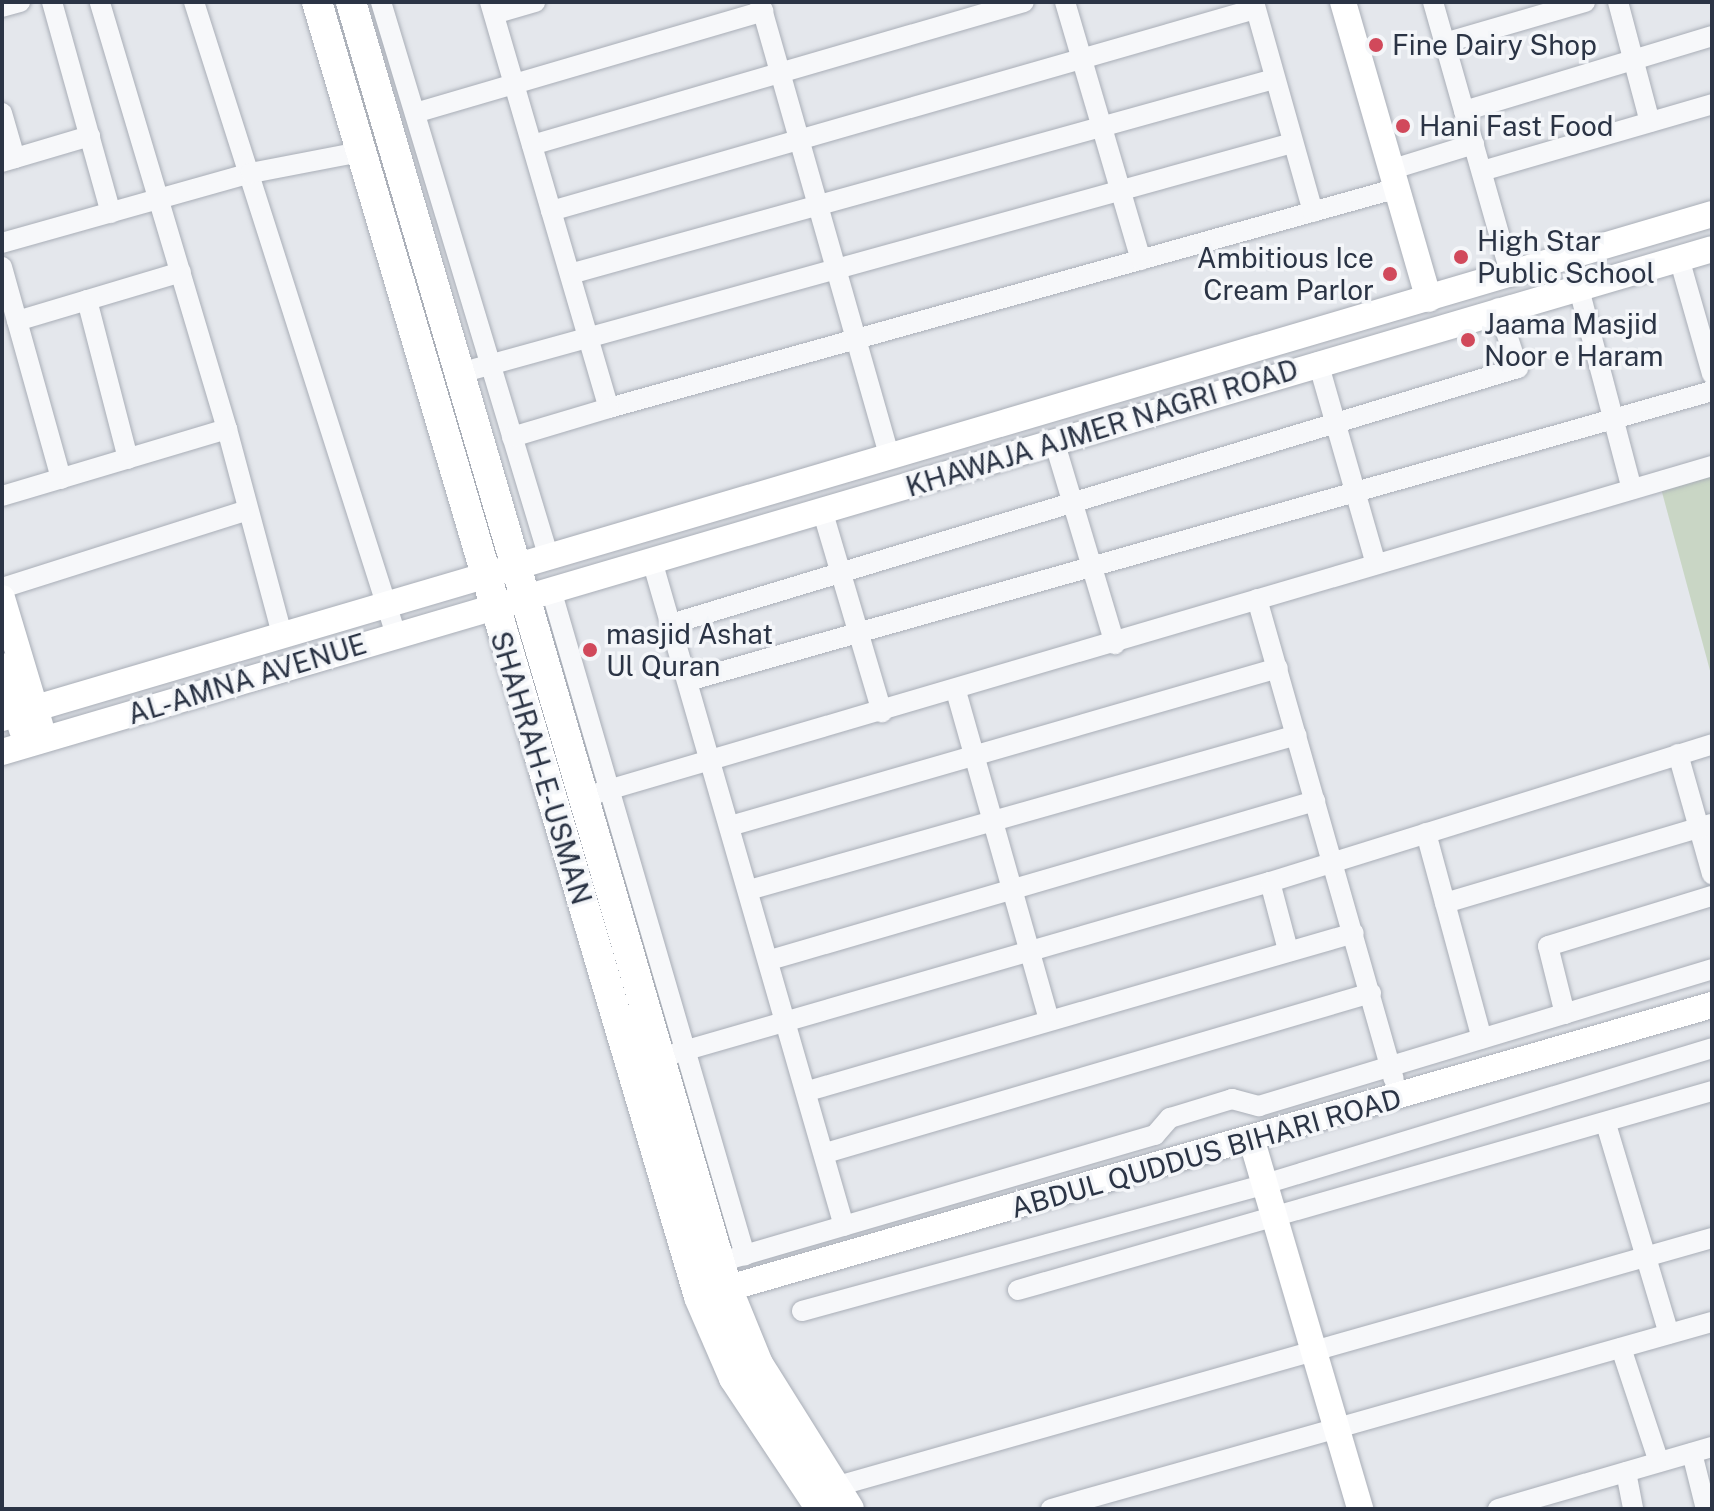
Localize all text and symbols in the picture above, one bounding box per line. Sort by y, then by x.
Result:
place label: Fine Dairy Shop [1392,28,1597,62]
marker: Fine Dairy Shop [1367,36,1385,54]
place label: Hani Fast Food [1419,109,1614,143]
marker: Hani Fast Food [1394,117,1412,135]
place label: High Star Public School [1477,224,1655,290]
place label: Ambitious Ice Cream Parlor [1197,241,1374,307]
marker: High Star Public School [1452,248,1470,266]
marker: Ambitious Ice Cream Parlor [1381,265,1399,283]
place label: Jaama Masjid Noor e Haram [1484,307,1664,373]
marker: Jaama Masjid Noor e Haram [1459,331,1477,349]
street label: KHAWAJA AJMER NAGRI ROAD [902,352,1302,504]
place label: masjid Ashat Ul Quran [606,617,773,683]
street label: AL-AMNA AVENUE [124,627,370,731]
street label: SHAHRAH-E-USMAN [483,627,599,909]
marker: masjid Ashat Ul Quran [581,641,599,659]
street label: ABDUL QUDDUS BIHARI ROAD [1007,1081,1405,1225]

